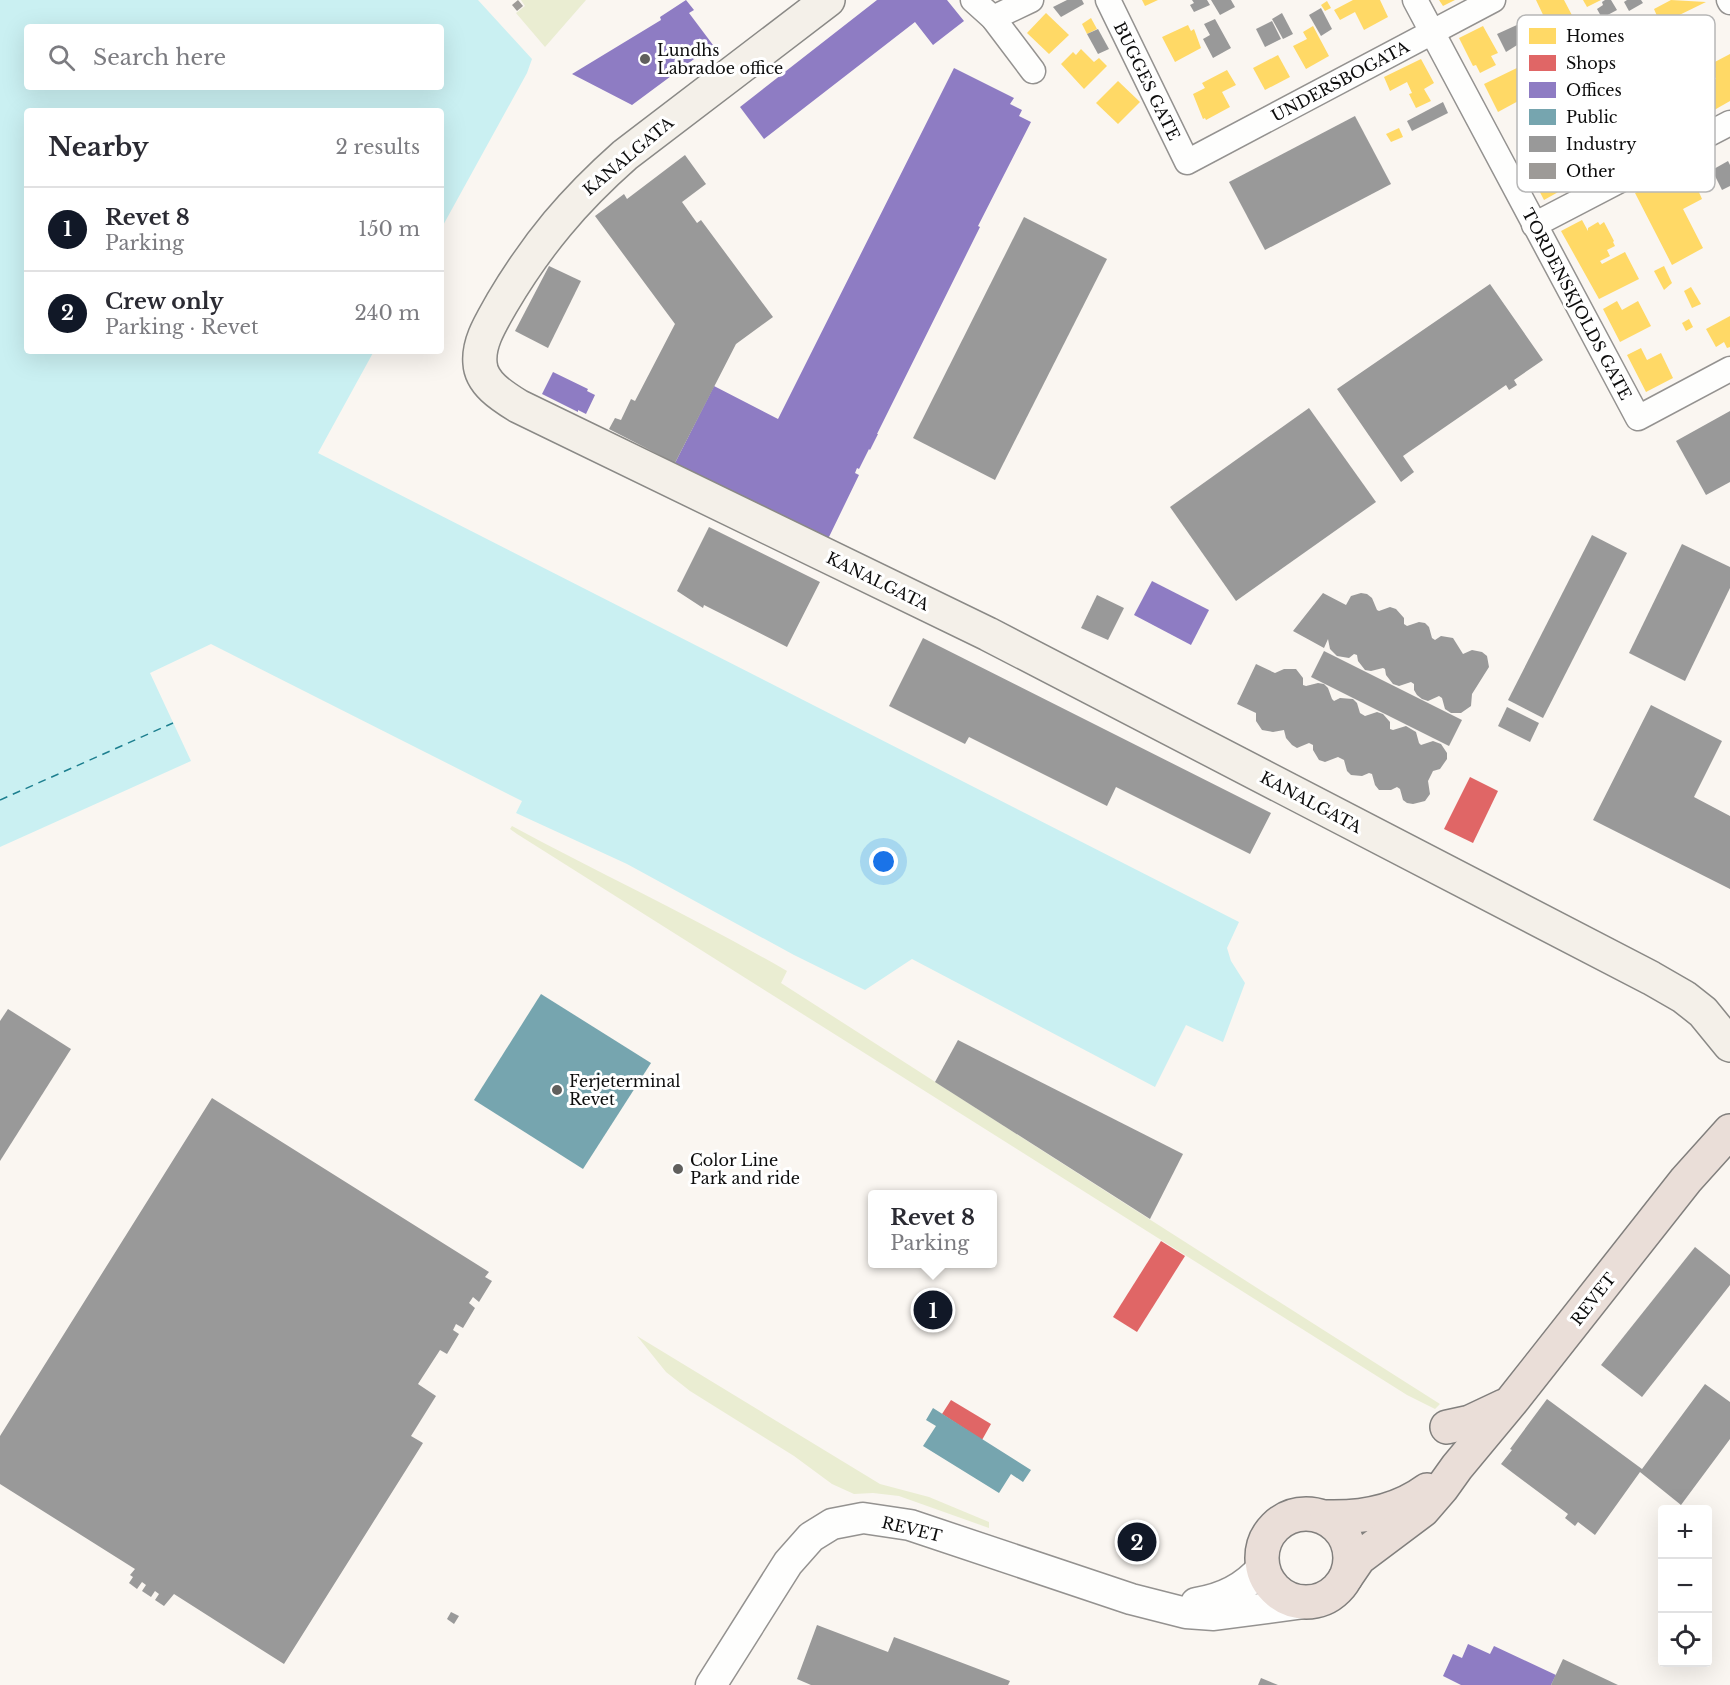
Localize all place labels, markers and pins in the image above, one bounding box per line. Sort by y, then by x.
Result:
place label: Lundhs Labradoe office [657,40,783,78]
marker: Lundhs Labradoe office [638,52,652,66]
place label: Ferjeterminal Revet [569,1071,680,1109]
marker: Ferjeterminal Revet [550,1083,564,1097]
place label: Color Line Park and ride [690,1150,800,1188]
marker: Color Line Park and ride [671,1162,685,1176]
pin: 1 [914,1288,952,1332]
pin: 2 [1118,1520,1156,1564]

